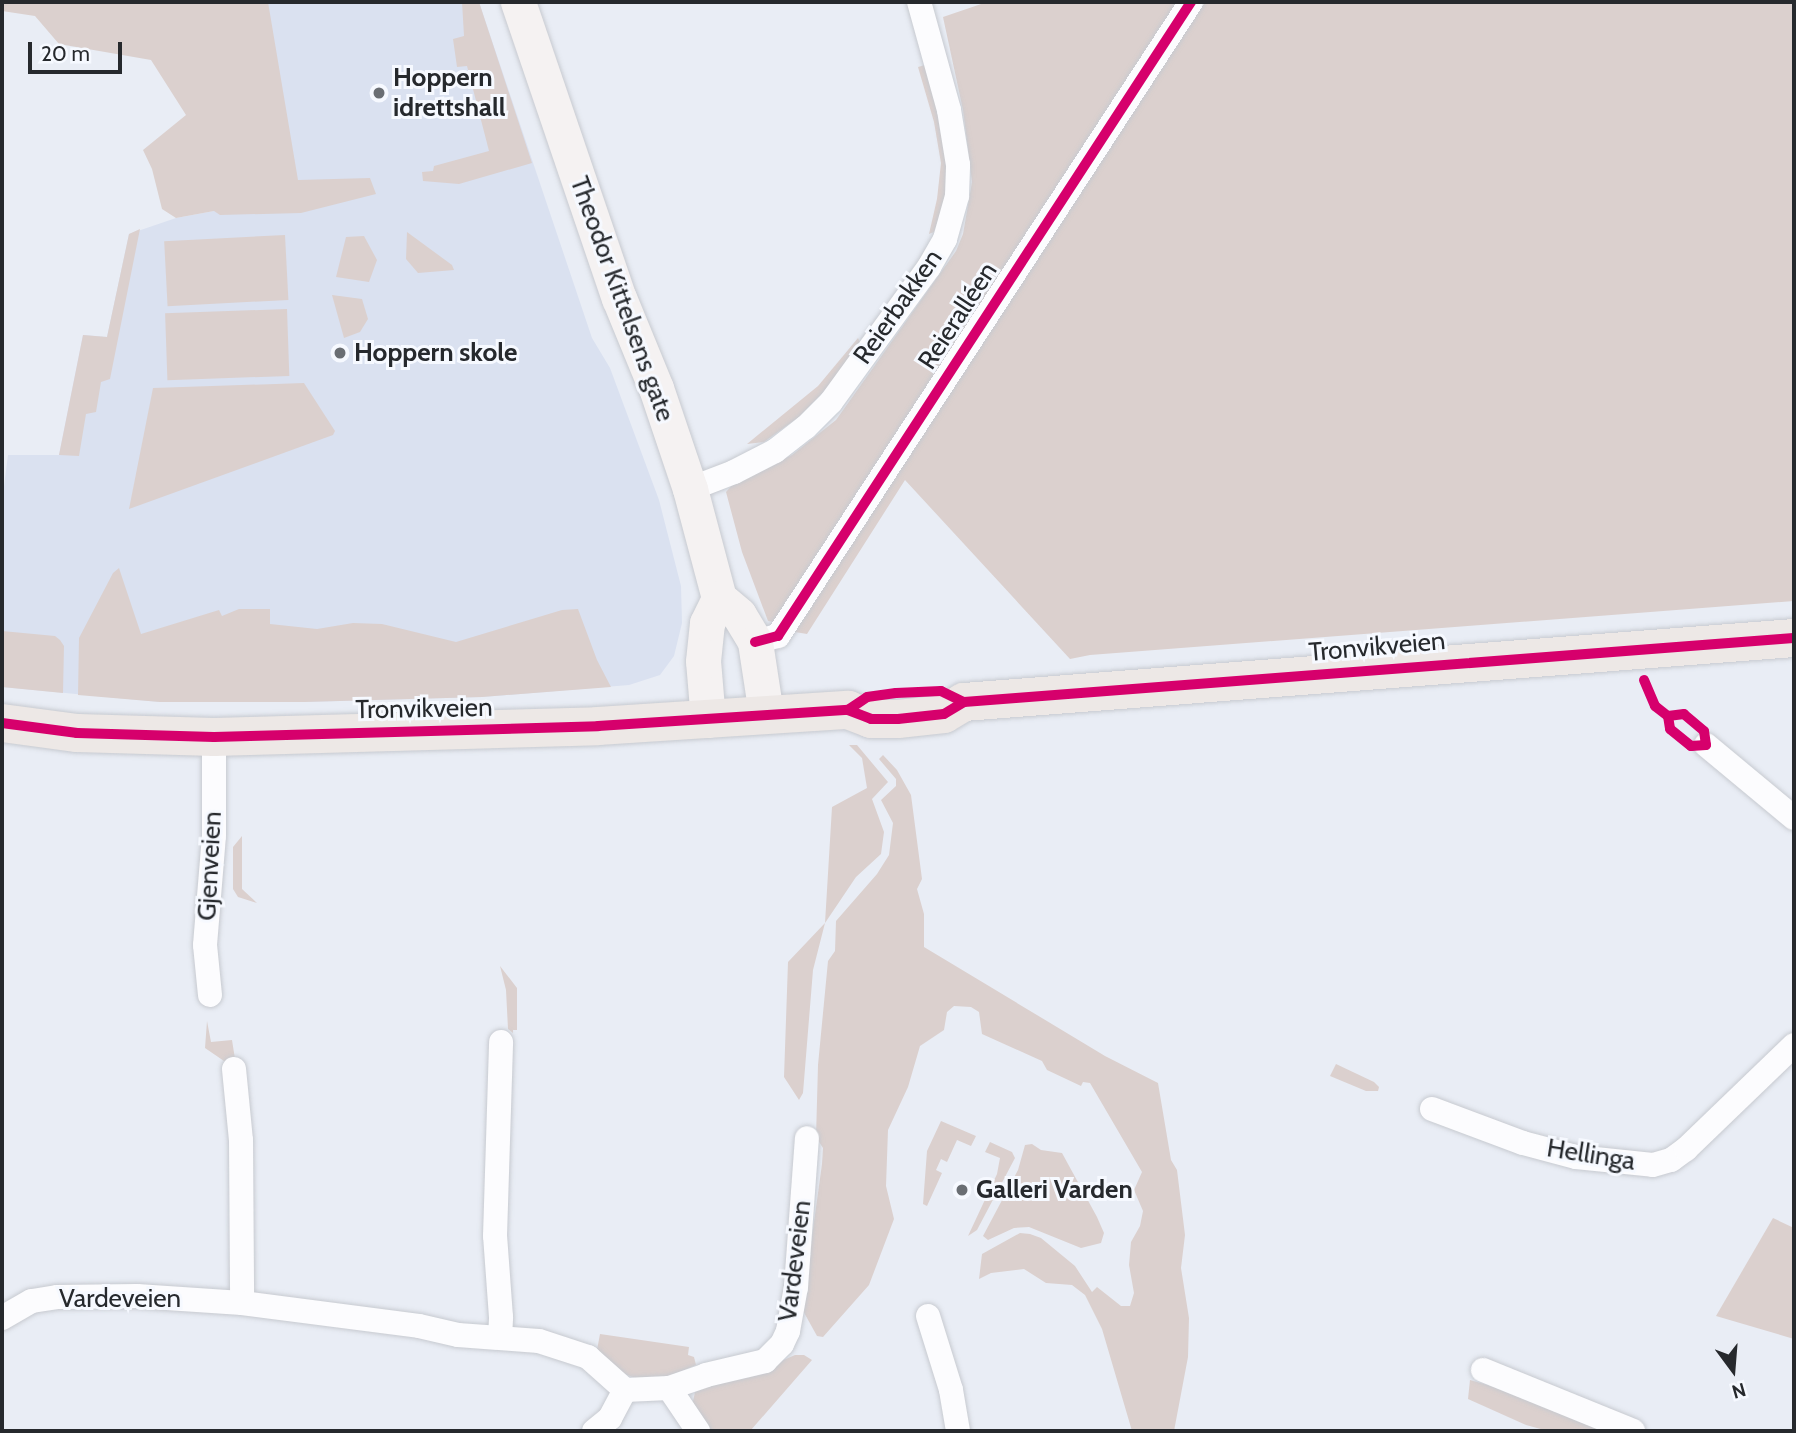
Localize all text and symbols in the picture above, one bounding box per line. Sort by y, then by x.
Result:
scale bar [32,28,126,72]
text: 20 m [41,41,90,66]
place label: Hoppern idrettshall [393,62,506,124]
marker: Hoppern idrettshall [371,85,387,101]
street label: Theodor Kittelsens gate [563,172,681,426]
street label: Reierbakken [847,244,949,370]
street label: Reieralléen [912,257,1004,375]
place label: Hoppern skole [354,337,517,369]
marker: Hoppern skole [332,345,348,361]
street label: Tronvikveien [1307,625,1447,669]
street label: Tronvikveien [355,692,493,726]
street label: Gjenveien [192,810,228,922]
street label: Hellinga [1545,1133,1637,1177]
place label: Galleri Varden [976,1174,1133,1206]
marker: Galleri Varden [954,1182,970,1198]
street label: Vardeveien [772,1199,818,1323]
street label: Vardeveien [59,1283,181,1315]
north arrow [1698,1335,1768,1405]
text: N [1729,1378,1749,1404]

